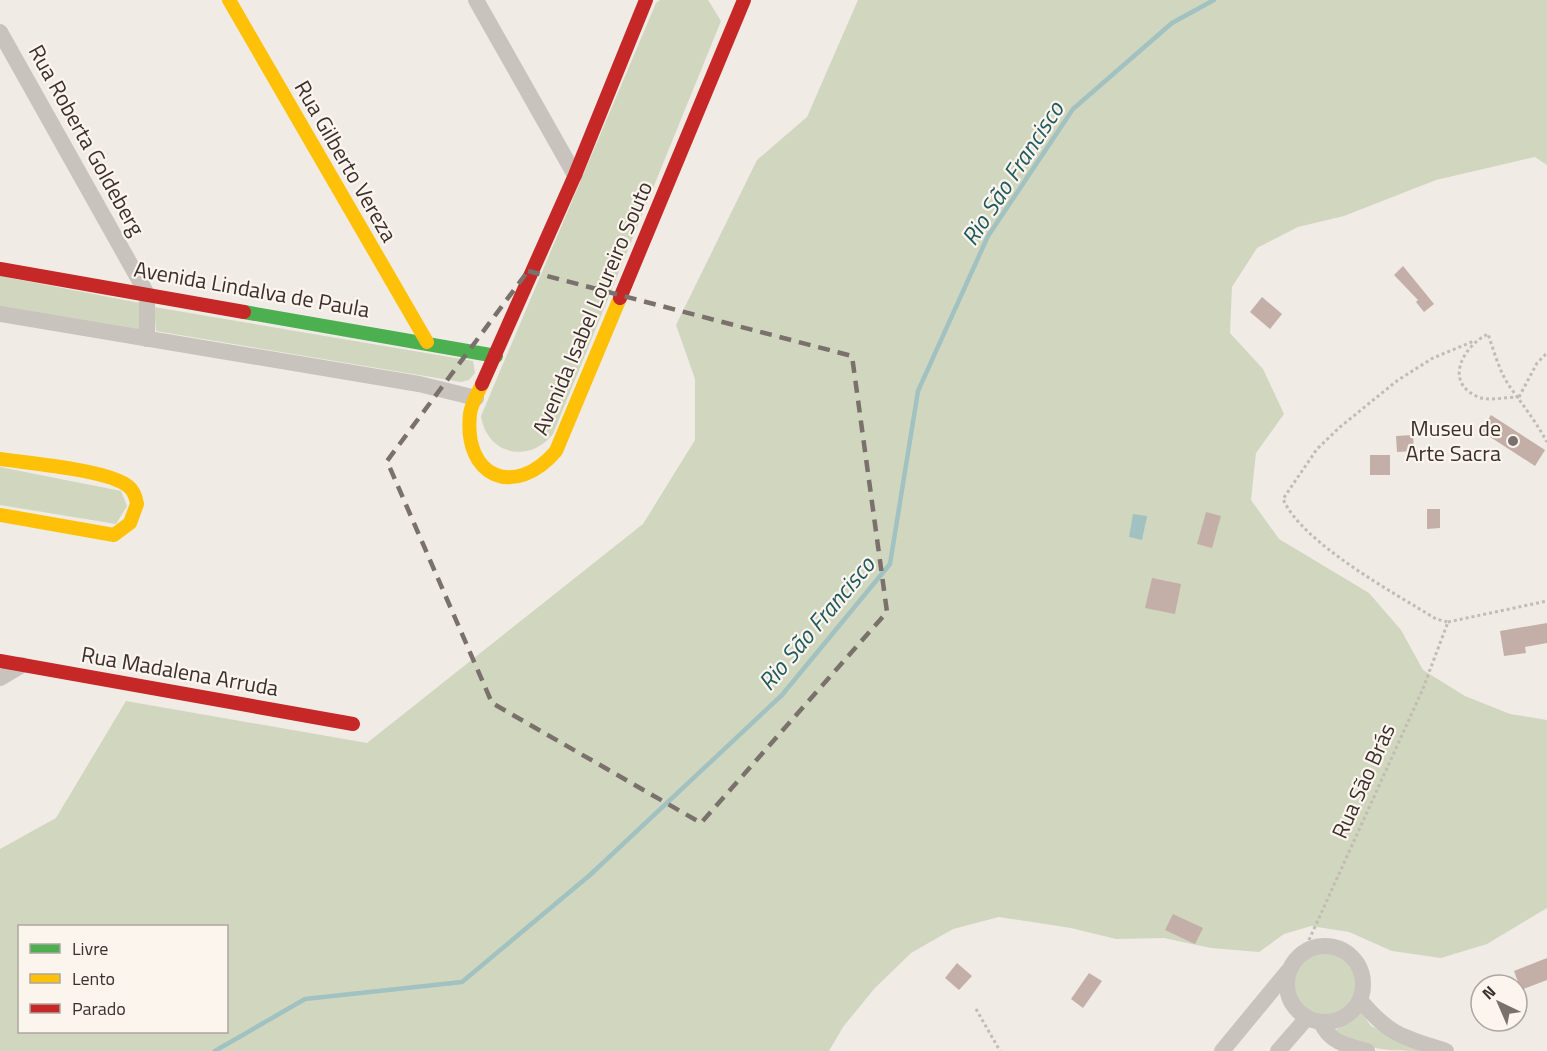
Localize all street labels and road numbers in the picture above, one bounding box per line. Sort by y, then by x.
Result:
street label: Rua Roberta Goldeberg [20,38,154,242]
street label: Rua Gilberto Vereza [286,74,406,248]
street label: Avenida Isabel Loureiro Souto [523,176,661,440]
street label: Avenida Lindalva de Paula [131,252,373,326]
street label: Rua Madalena Arruda [79,637,281,705]
street label: Rua São Brás [1322,718,1404,844]

